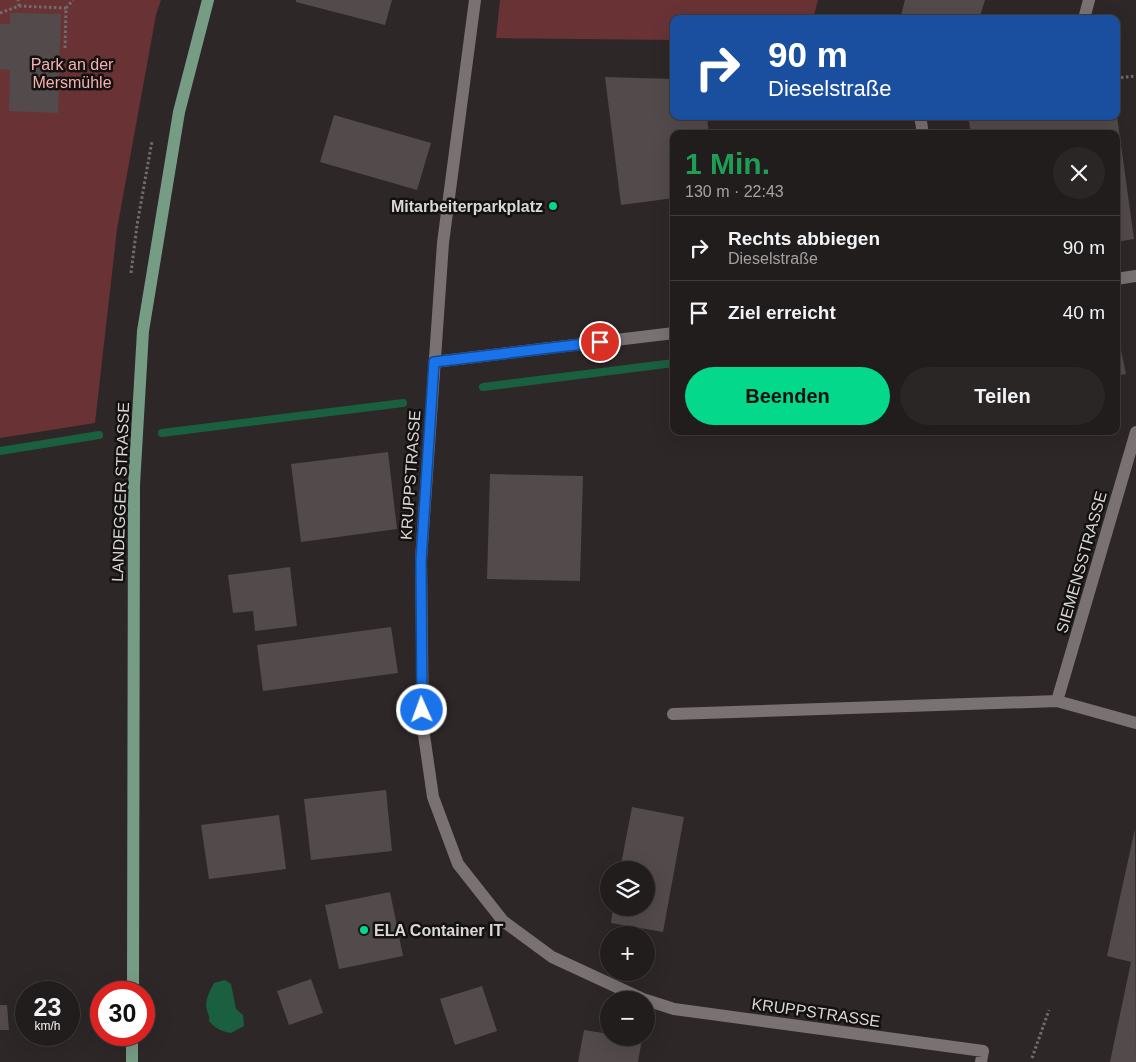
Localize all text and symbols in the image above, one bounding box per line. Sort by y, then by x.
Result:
icon: right [685,35,750,100]
text: 90 m [768,35,848,74]
park label: Park an der Mersmühle [31,56,114,91]
text: Dieselstraße [768,76,891,101]
text: 1 Min. [685,147,770,180]
button: close [1053,147,1105,199]
text: 130 m · 22:43 [685,183,784,200]
place label: Mitarbeiterparkplatz [391,198,543,215]
marker: Mitarbeiterparkplatz [547,200,559,212]
text: Rechts abbiegen [728,228,880,249]
icon: right [685,234,713,262]
text: 90 m [1063,237,1105,258]
text: Dieselstraße [728,250,818,267]
icon: arrive [685,299,713,327]
text: Ziel erreicht [728,302,836,323]
text: 40 m [1063,302,1105,323]
pin [579,321,621,363]
icon: arrive [586,328,614,356]
button: Beenden [685,367,890,425]
button: Teilen [900,367,1105,425]
street label: LANDEGGER STRASSE [109,402,132,582]
street label: KRUPPSTRASSE [397,410,424,540]
street label: SIEMENSSTRASSE [1053,489,1110,635]
position arrow [395,683,447,735]
map controls [600,861,655,1046]
button: layers [600,861,655,916]
place label: ELA Container IT [374,922,503,939]
marker: ELA Container IT [358,924,370,936]
button: + [600,926,655,981]
speed limit sign: 30 [90,981,155,1046]
button: − [600,991,655,1046]
text: 23 [34,993,61,1021]
street label: KRUPPSTRASSE [750,995,881,1030]
text: km/h [34,1019,61,1033]

